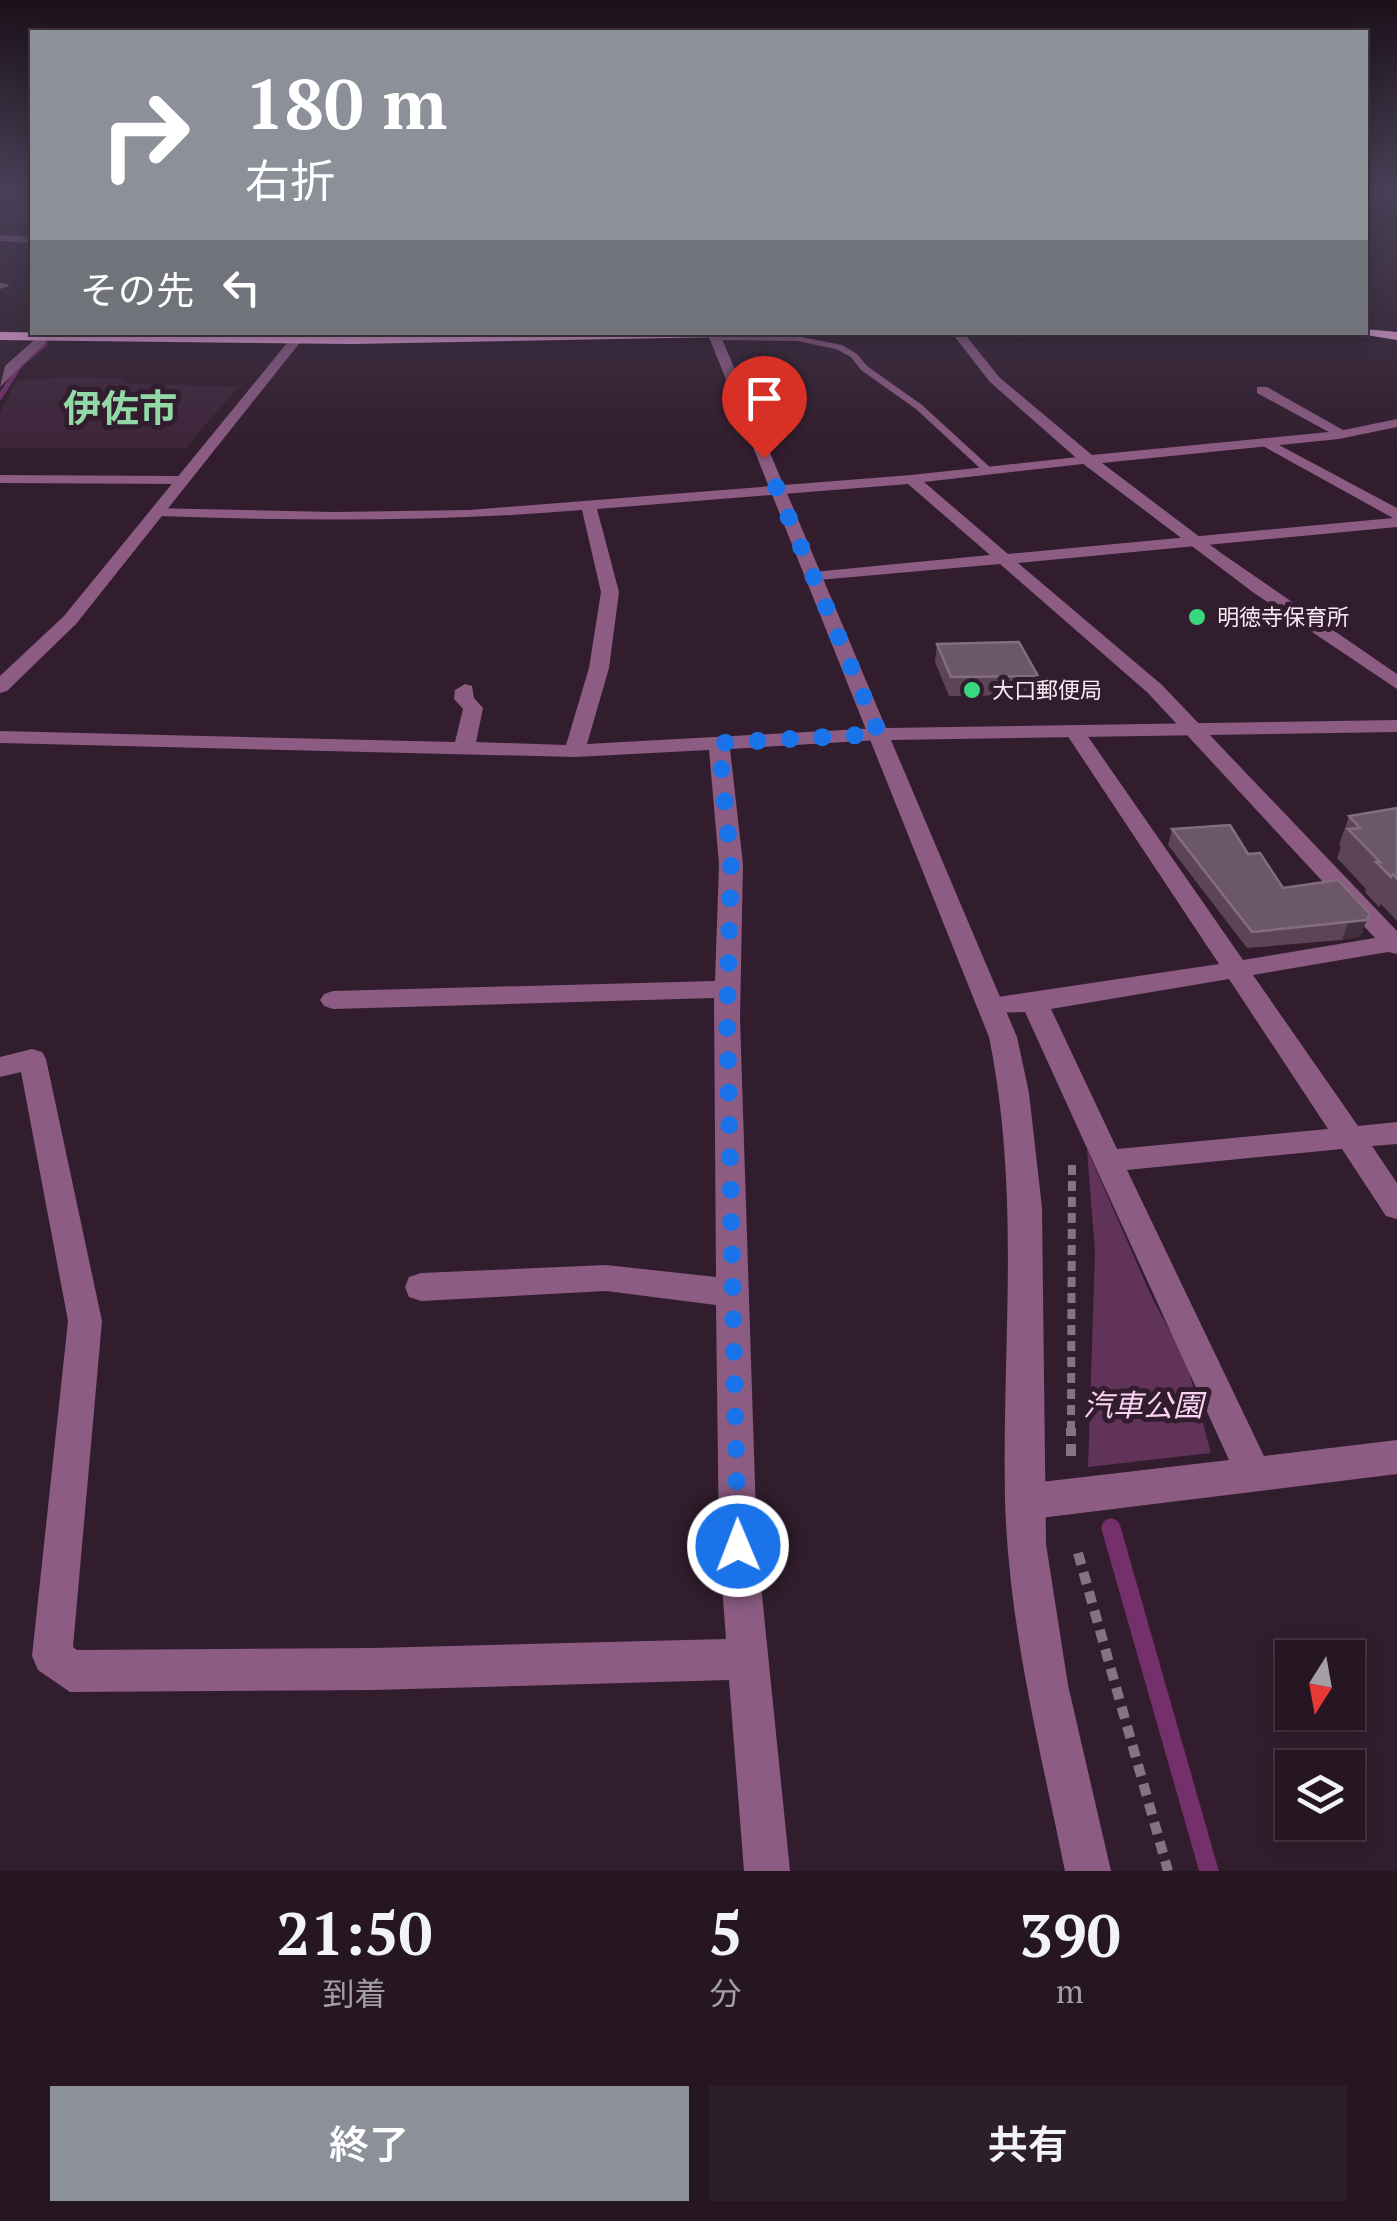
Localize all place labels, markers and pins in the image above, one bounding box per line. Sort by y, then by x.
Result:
pin [722,356,807,459]
place label: 明徳寺保育所 [1217,602,1349,631]
marker: 明徳寺保育所 [1186,606,1208,628]
place label: 大口郵便局 [992,675,1102,704]
marker: 大口郵便局 [961,679,983,701]

